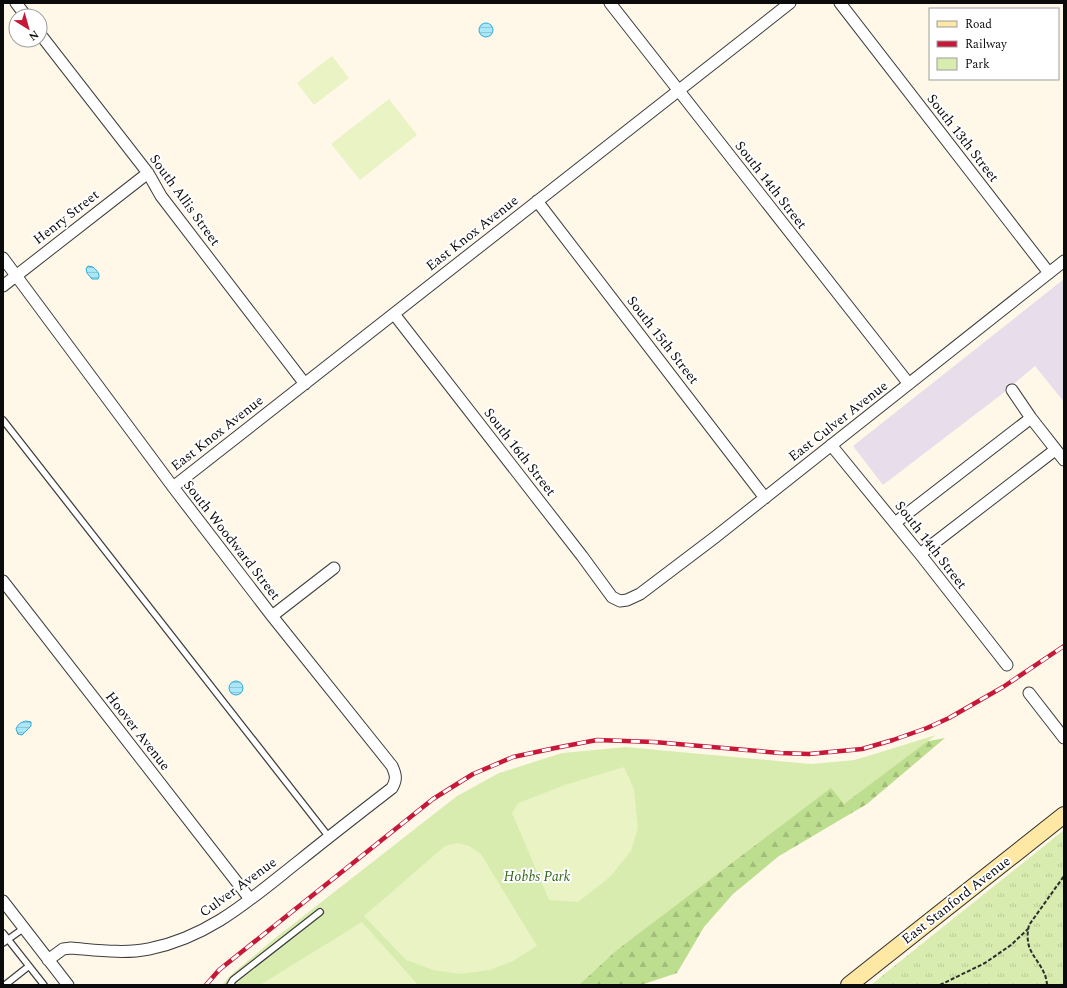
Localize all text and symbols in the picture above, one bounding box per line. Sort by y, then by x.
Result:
north arrow [8,8,48,48]
legend [929,8,1059,80]
text: Road [965,15,992,34]
text: N [25,26,42,45]
text: Railway [965,35,1008,54]
text: Park [965,55,990,74]
street label: South 13th Street [922,89,1004,187]
street label: South 14th Street [730,136,812,234]
street label: South Allis Street [144,150,226,250]
street label: Henry Street [28,184,104,250]
street label: East Knox Avenue [421,190,523,276]
street label: South 15th Street [622,291,704,389]
street label: East Culver Avenue [784,375,892,467]
street label: East Knox Avenue [166,390,268,476]
street label: South 16th Street [479,403,561,501]
street label: South Woodward Street [178,476,286,605]
street label: South 14th Street [890,496,972,594]
street label: Hoover Avenue [100,687,176,775]
street label: East Stanford Avenue [897,851,1015,949]
street label: Culver Avenue [195,852,281,922]
park label: Hobbs Park [504,866,571,887]

